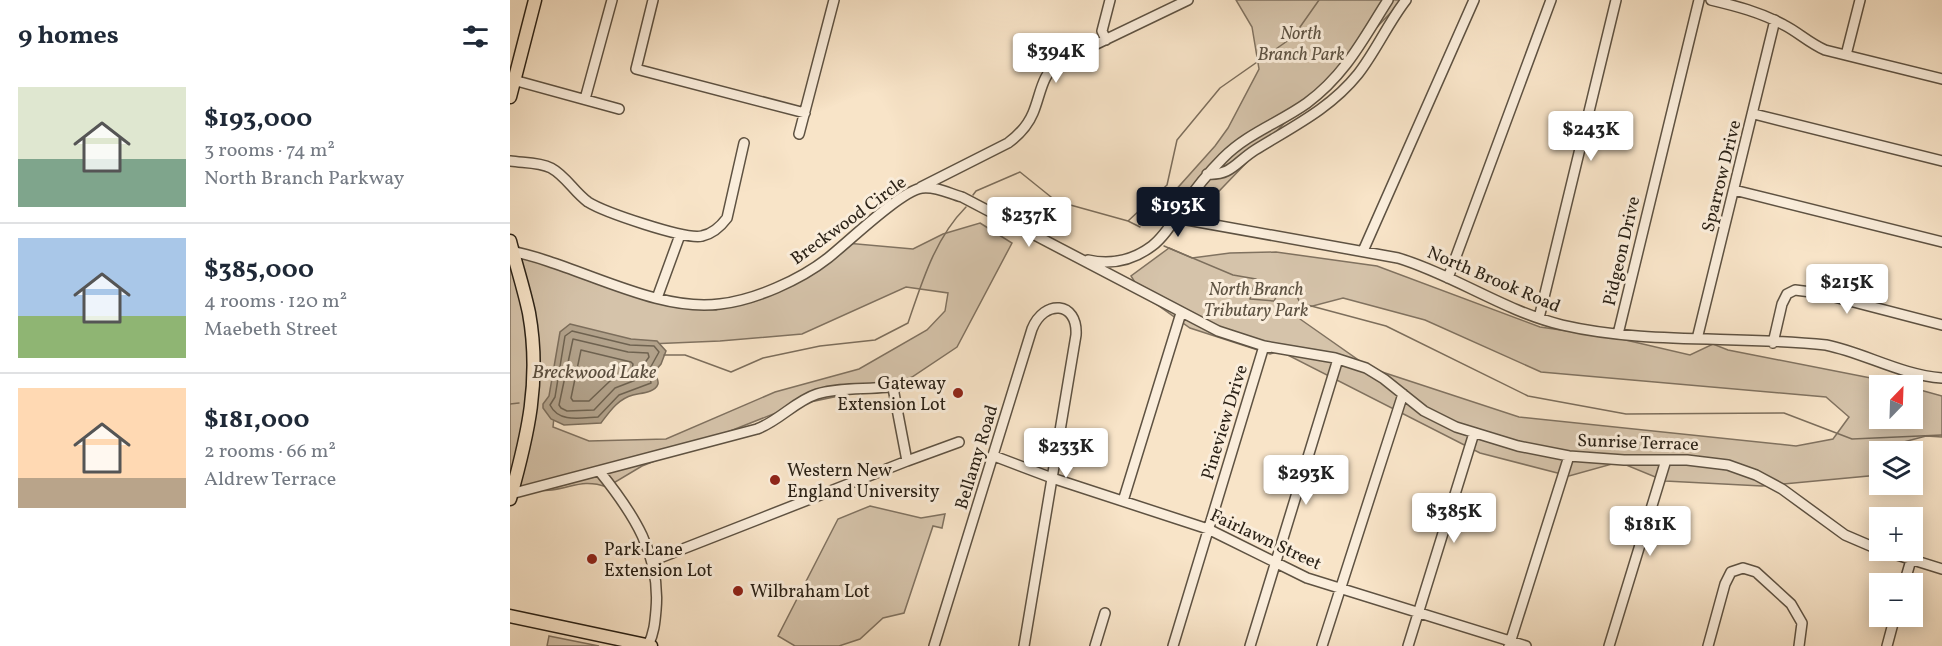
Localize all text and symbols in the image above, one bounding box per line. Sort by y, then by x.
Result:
text: 9 homes [18,18,119,54]
icon: filters [459,20,492,53]
park label: North Branch Park [1257,22,1345,68]
pin: $394K [1014,33,1098,84]
text: $394K [1027,38,1085,66]
text: $193,000 [204,101,312,137]
icon: home [66,111,138,183]
pin: $243K [1549,111,1633,162]
text: $243K [1562,116,1620,144]
street label: Sparrow Drive [1696,118,1748,235]
text: 3 rooms · 74 m² [204,137,335,165]
text: North Branch Parkway [204,165,404,193]
street label: Breckwood Circle [786,171,912,272]
pin: $193K [1136,187,1220,238]
text: $193K [1151,192,1205,220]
street label: Pidgeon Drive [1598,194,1647,309]
pin: $237K [987,197,1071,248]
text: $237K [1001,202,1057,230]
street label: North Brook Road [1423,241,1564,320]
text: $385,000 [204,252,314,288]
icon: home [66,262,138,334]
pin: $215K [1805,264,1889,315]
text: $215K [1820,269,1874,297]
park label: North Branch Tributary Park [1204,278,1308,324]
text: 4 rooms · 120 m² [204,288,347,316]
text: Maebeth Street [204,316,338,344]
water label: Breckwood Lake [532,359,657,387]
street label: Pineview Drive [1196,362,1255,483]
place label: Gateway Extension Lot [837,372,946,418]
north arrow [1869,375,1923,429]
map controls [1869,375,1923,627]
marker: Gateway Extension Lot [951,386,965,400]
text: $181,000 [204,402,310,438]
street label: Bellamy Road [950,402,1005,513]
icon: home [66,412,138,484]
pin: $233K [1024,428,1108,479]
street label: Sunrise Terrace [1577,429,1699,458]
text: $233K [1038,433,1094,461]
text: 2 rooms · 66 m² [204,438,336,466]
button: layers [1869,441,1923,495]
pin: $293K [1264,455,1348,506]
place label: Western New England University [787,459,940,505]
text: $293K [1278,460,1335,488]
text: Aldrew Terrace [204,466,336,494]
marker: Western New England University [768,473,782,487]
pin: $385K [1412,493,1496,544]
text: $385K [1426,498,1482,526]
street label: Fairlawn Street [1206,504,1325,577]
pin: $181K [1608,506,1692,557]
button: + [1869,507,1923,561]
text: $181K [1624,511,1676,539]
place label: Park Lane Extension Lot [604,538,713,584]
marker: Park Lane Extension Lot [585,552,599,566]
button: − [1869,573,1923,627]
place label: Wilbraham Lot [750,580,870,605]
marker: Wilbraham Lot [731,584,745,598]

